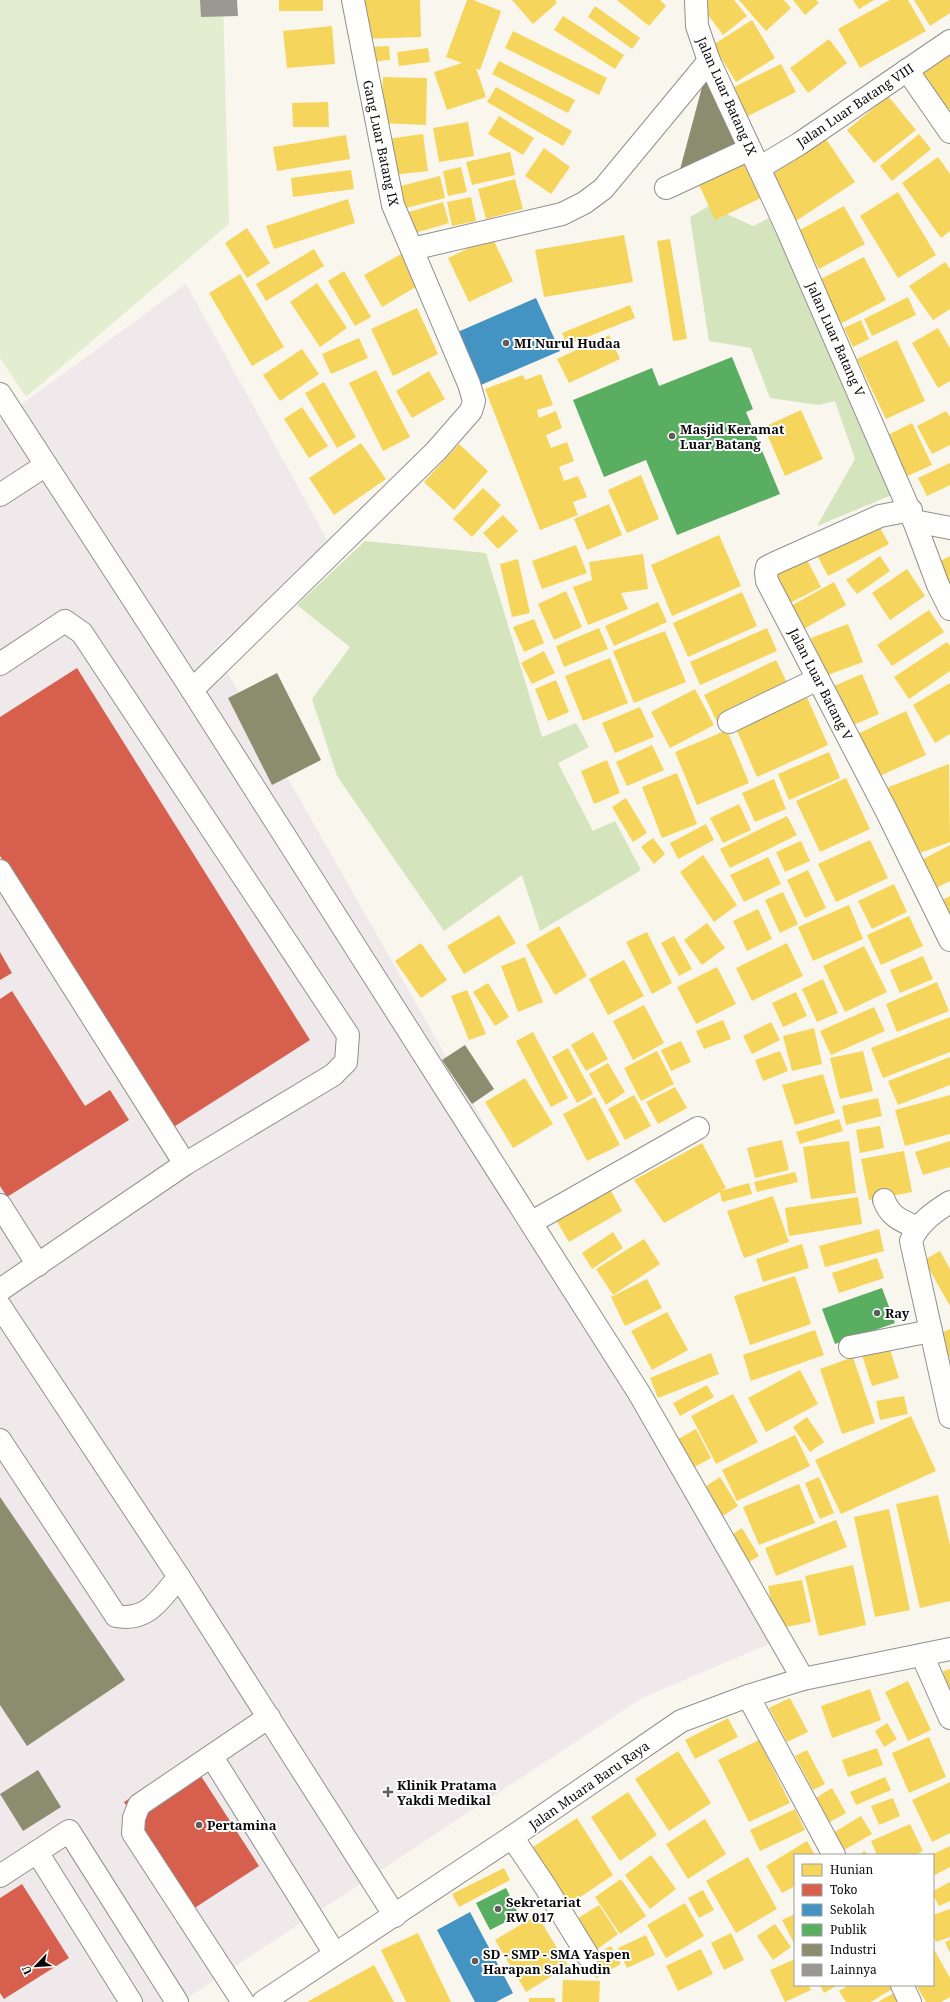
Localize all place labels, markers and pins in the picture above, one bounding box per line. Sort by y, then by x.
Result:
place label: MI Nurul Hudaa [514,334,621,352]
marker: MI Nurul Hudaa [501,338,511,348]
place label: Masjid Keramat Luar Batang [680,420,784,453]
marker: Masjid Keramat Luar Batang [667,431,677,441]
place label: Ray [885,1304,910,1322]
marker: Ray [872,1308,882,1318]
place label: Klinik Pratama Yakdi Medikal [397,1776,497,1809]
marker: Klinik Pratama Yakdi Medikal [382,1786,394,1798]
place label: Pertamina [207,1816,277,1834]
marker: Pertamina [194,1820,204,1830]
place label: Sekretariat RW 017 [506,1893,581,1926]
marker: Sekretariat RW 017 [493,1904,503,1914]
place label: SD - SMP - SMA Yaspen Harapan Salahudin [483,1945,630,1978]
marker: SD - SMP - SMA Yaspen Harapan Salahudin [470,1956,480,1966]

